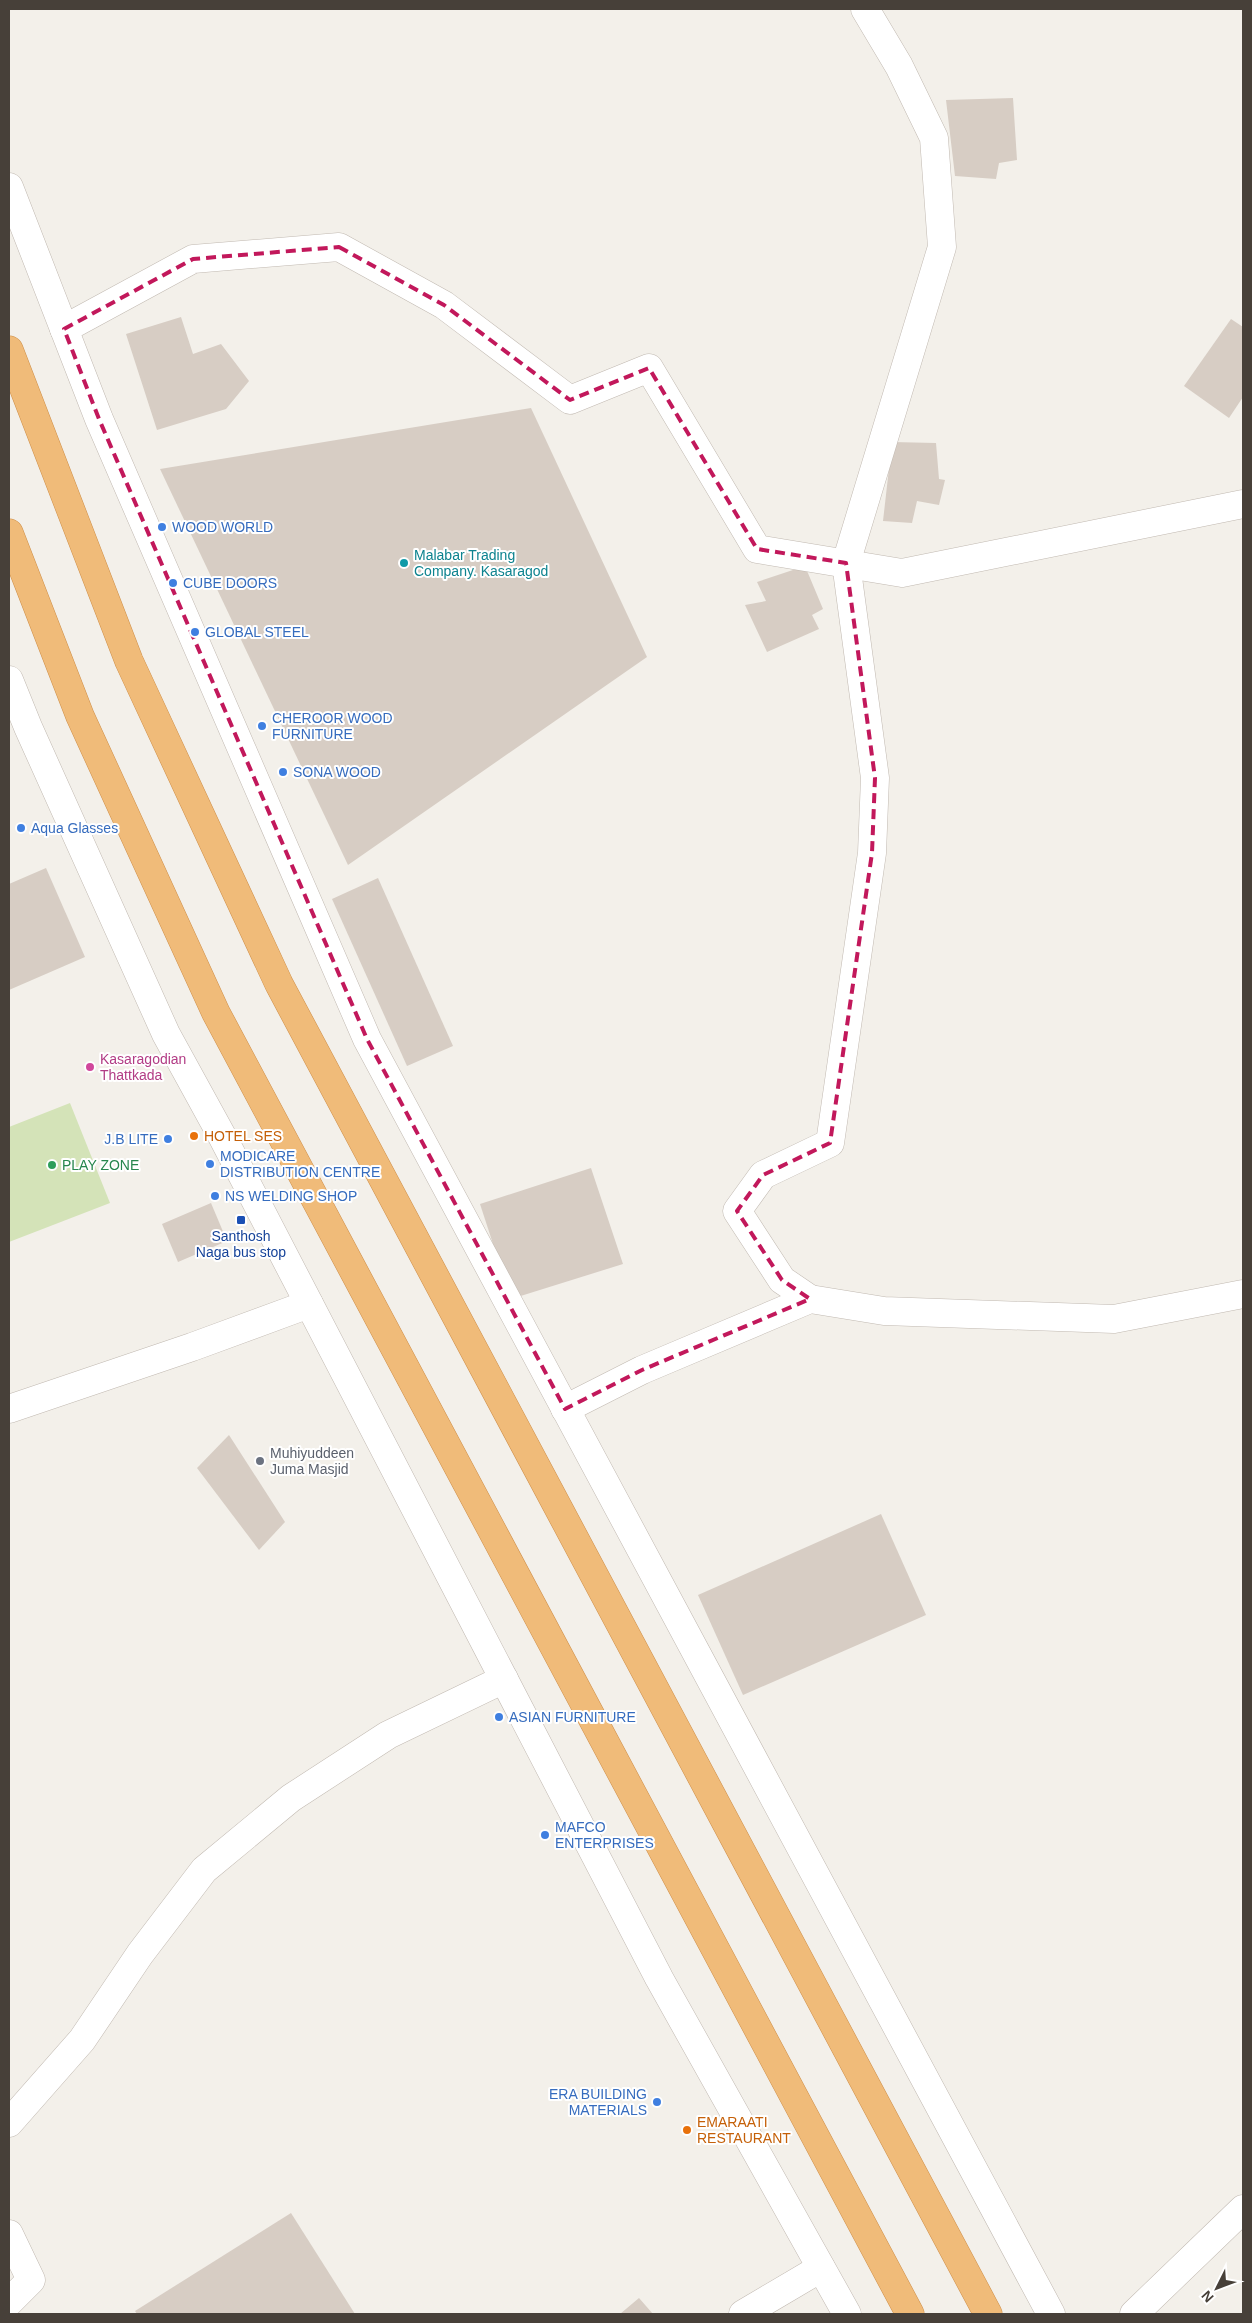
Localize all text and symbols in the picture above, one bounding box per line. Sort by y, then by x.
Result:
place label: WOOD WORLD [172,519,273,535]
marker: WOOD WORLD [156,521,168,533]
place label: Malabar Trading Company. Kasaragod [414,547,548,579]
marker: Malabar Trading Company. Kasaragod [398,557,410,569]
place label: CUBE DOORS [183,575,277,591]
marker: CUBE DOORS [167,577,179,589]
place label: GLOBAL STEEL [205,624,309,640]
marker: GLOBAL STEEL [189,626,201,638]
place label: CHEROOR WOOD FURNITURE [272,710,393,742]
marker: CHEROOR WOOD FURNITURE [256,720,268,732]
place label: SONA WOOD [293,764,381,780]
marker: SONA WOOD [277,766,289,778]
place label: Aqua Glasses [31,820,118,836]
marker: Aqua Glasses [15,822,27,834]
place label: Kasaragodian Thattkada [100,1051,186,1083]
marker: Kasaragodian Thattkada [84,1061,96,1073]
place label: HOTEL SES [204,1128,282,1144]
marker: HOTEL SES [188,1130,200,1142]
place label: J.B LITE [104,1131,158,1147]
marker: J.B LITE [162,1133,174,1145]
place label: MODICARE DISTRIBUTION CENTRE [220,1148,380,1180]
place label: PLAY ZONE [62,1157,139,1173]
marker: MODICARE DISTRIBUTION CENTRE [204,1158,216,1170]
marker: PLAY ZONE [46,1159,58,1171]
place label: NS WELDING SHOP [225,1188,357,1204]
marker: NS WELDING SHOP [209,1190,221,1202]
marker: Santhosh Naga bus stop [235,1214,247,1226]
place label: Santhosh Naga bus stop [196,1228,286,1260]
place label: Muhiyuddeen Juma Masjid [270,1445,354,1477]
marker: Muhiyuddeen Juma Masjid [254,1455,266,1467]
place label: ASIAN FURNITURE [509,1709,636,1725]
marker: ASIAN FURNITURE [493,1711,505,1723]
place label: MAFCO ENTERPRISES [555,1819,654,1851]
marker: MAFCO ENTERPRISES [539,1829,551,1841]
place label: ERA BUILDING MATERIALS [549,2086,647,2118]
marker: ERA BUILDING MATERIALS [651,2096,663,2108]
place label: EMARAATI RESTAURANT [697,2114,791,2146]
marker: EMARAATI RESTAURANT [681,2124,693,2136]
north arrow [1192,2263,1242,2313]
text: N [1198,2288,1217,2306]

